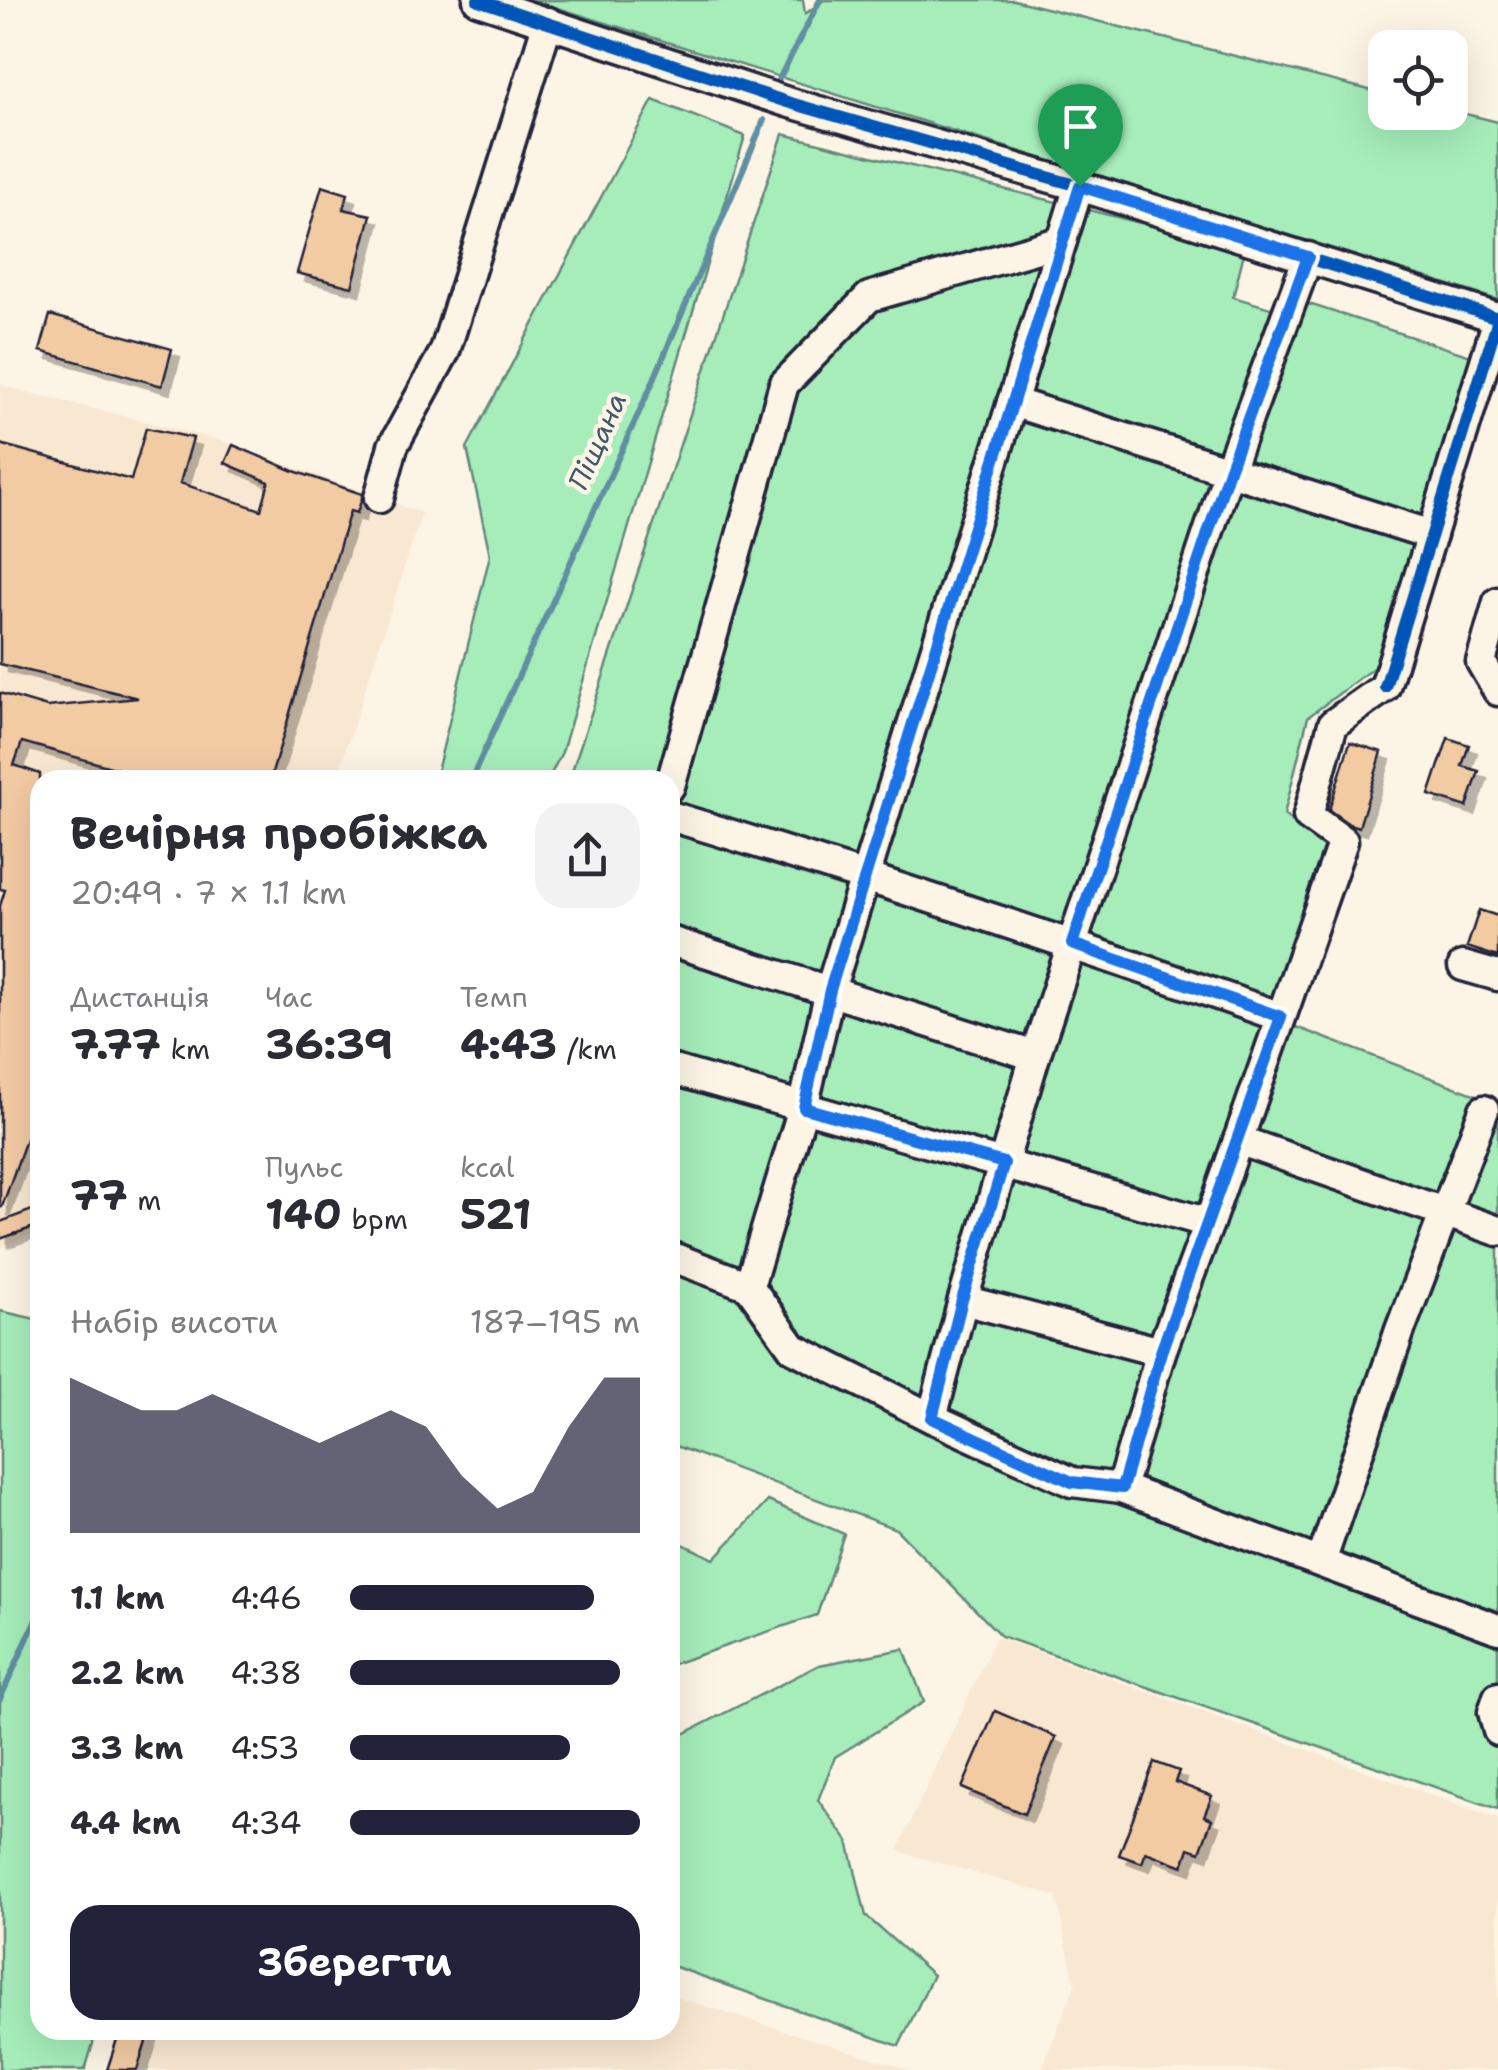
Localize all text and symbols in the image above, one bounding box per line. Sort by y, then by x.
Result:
map controls [1368,30,1468,130]
button: locate [1368,30,1468,130]
pin [1038,84,1123,187]
icon: arrive [1053,99,1108,154]
water label: Піщана [559,386,635,496]
text: Вечірня пробіжка [70,803,488,863]
button: share [535,803,640,908]
text: 20:49 · 7 × 1.1 km [70,871,347,914]
text: Дистанція [70,978,210,1016]
text: Час [265,978,313,1016]
text: Темп [460,978,528,1016]
text: 7.77 [70,1016,161,1072]
text: 36:39 [265,1016,393,1072]
text: 4:43 [460,1016,557,1072]
text: km [161,1030,210,1068]
text: /km [557,1030,617,1068]
text: Пульс [265,1148,344,1186]
text: kcal [460,1148,514,1186]
text: 77 [70,1167,128,1223]
text: m [128,1181,161,1219]
text: 140 [265,1186,342,1242]
text: 521 [460,1186,532,1242]
text: bpm [342,1200,408,1238]
text: Набір висоти [70,1300,278,1343]
text: 187–195 m [470,1300,640,1343]
text: 1.1 km [70,1576,165,1619]
text: 4:46 [230,1576,302,1619]
text: 2.2 km [70,1651,184,1694]
text: 4:38 [230,1651,302,1694]
text: 3.3 km [70,1726,183,1769]
text: 4:53 [230,1726,300,1769]
text: 4.4 km [70,1801,181,1844]
text: 4:34 [230,1801,302,1844]
button: Зберегти [70,1905,640,2020]

